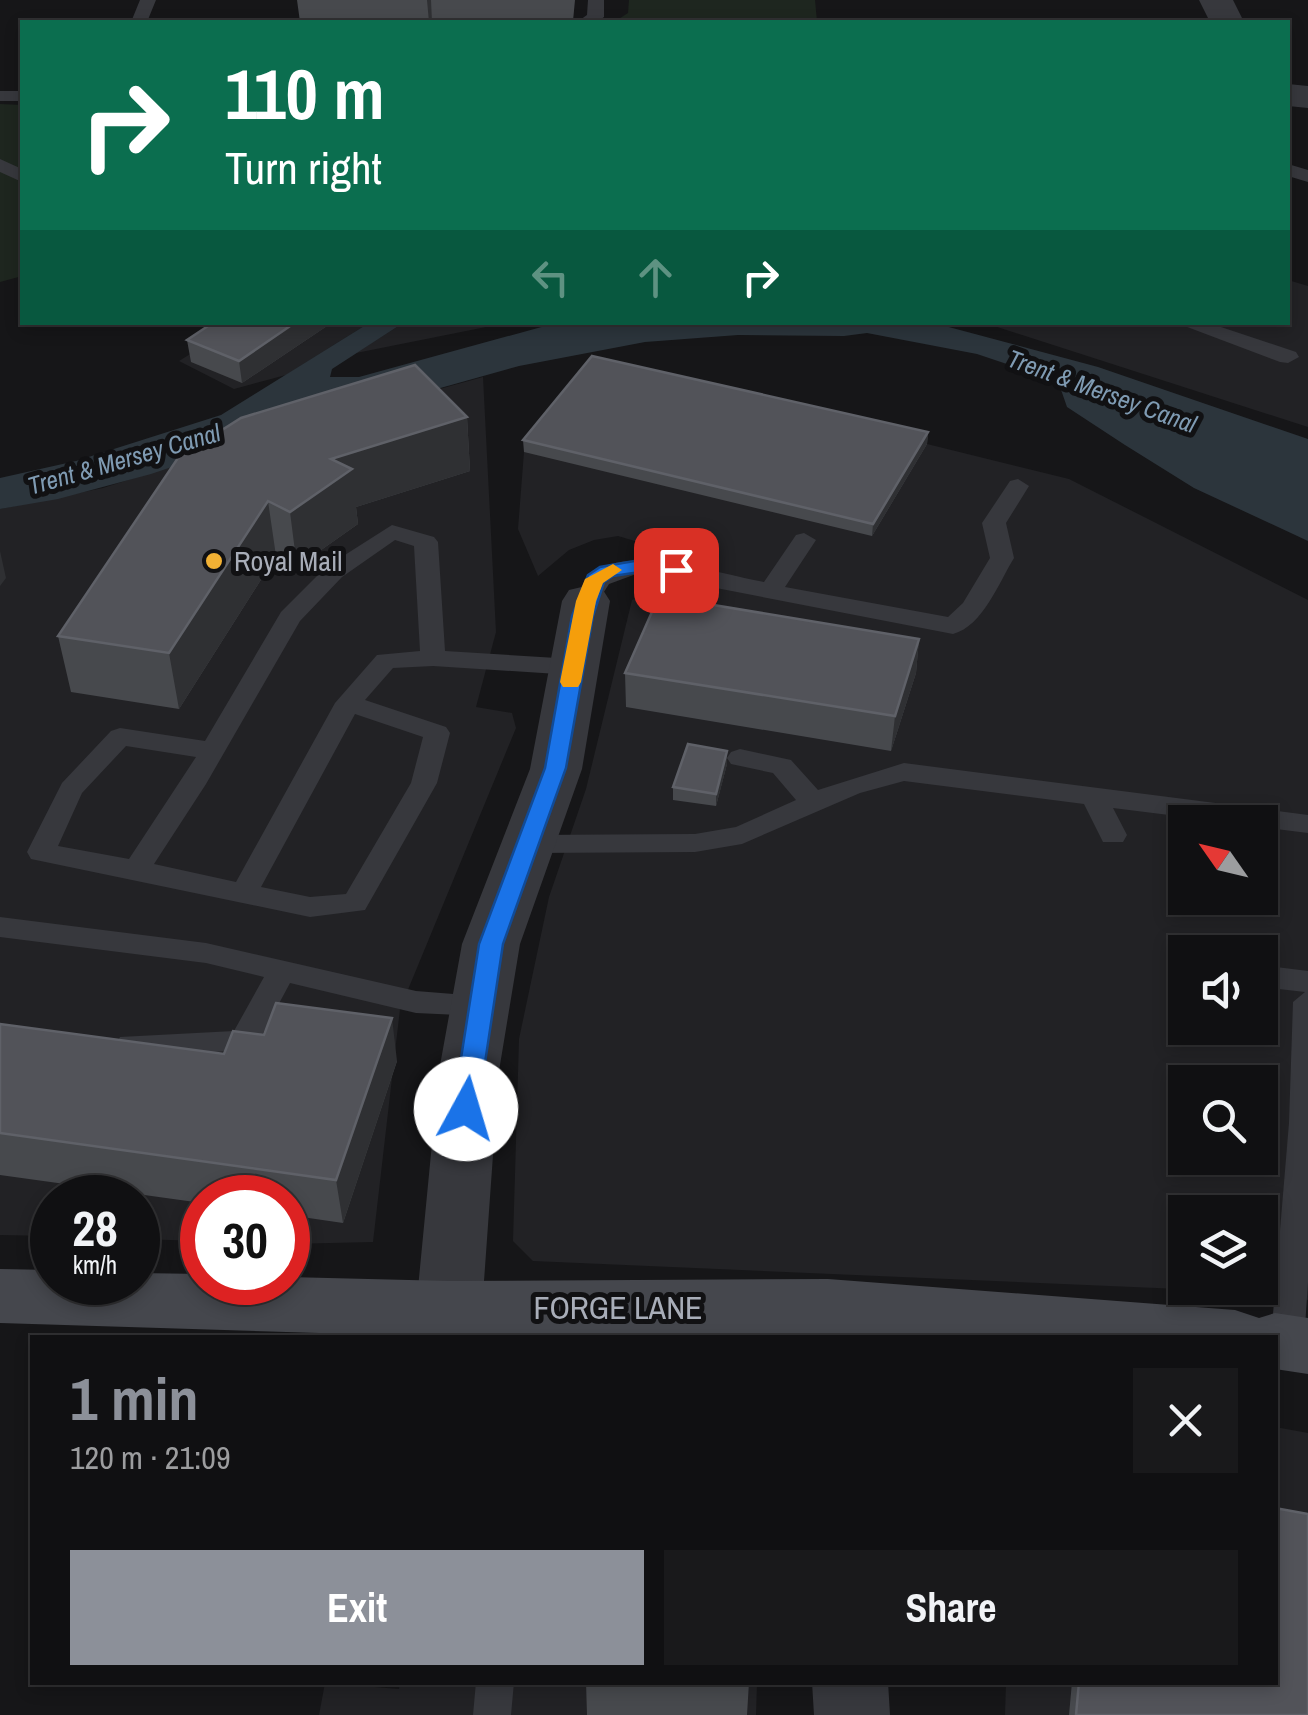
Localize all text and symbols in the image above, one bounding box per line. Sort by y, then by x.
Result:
text: 110 m [225,47,385,141]
icon: right [60,60,190,190]
text: Turn right [225,137,382,198]
icon: left [523,250,578,305]
icon: ahead [628,250,683,305]
icon: right [733,250,788,305]
water label: Trent & Mersey Canal [1003,341,1201,441]
water label: Trent & Mersey Canal [24,415,224,503]
pin [634,528,719,613]
place label: Royal Mail [234,542,342,580]
icon: arrive [649,543,704,598]
marker: Royal Mail [203,550,225,572]
north arrow [1168,805,1278,915]
map controls [1168,805,1278,1305]
button: sound [1168,935,1278,1045]
position arrow [414,1057,518,1161]
button: search [1168,1065,1278,1175]
speed limit sign: 30 [180,1175,310,1305]
text: 28 [72,1194,118,1262]
button: layers [1168,1195,1278,1305]
text: km/h [73,1248,117,1282]
street label: FORGE LANE [533,1286,703,1329]
text: 1 min [70,1358,199,1439]
button: close [1133,1368,1238,1473]
text: 120 m · 21:09 [70,1436,230,1479]
button: Exit [70,1550,644,1665]
button: Share [664,1550,1238,1665]

